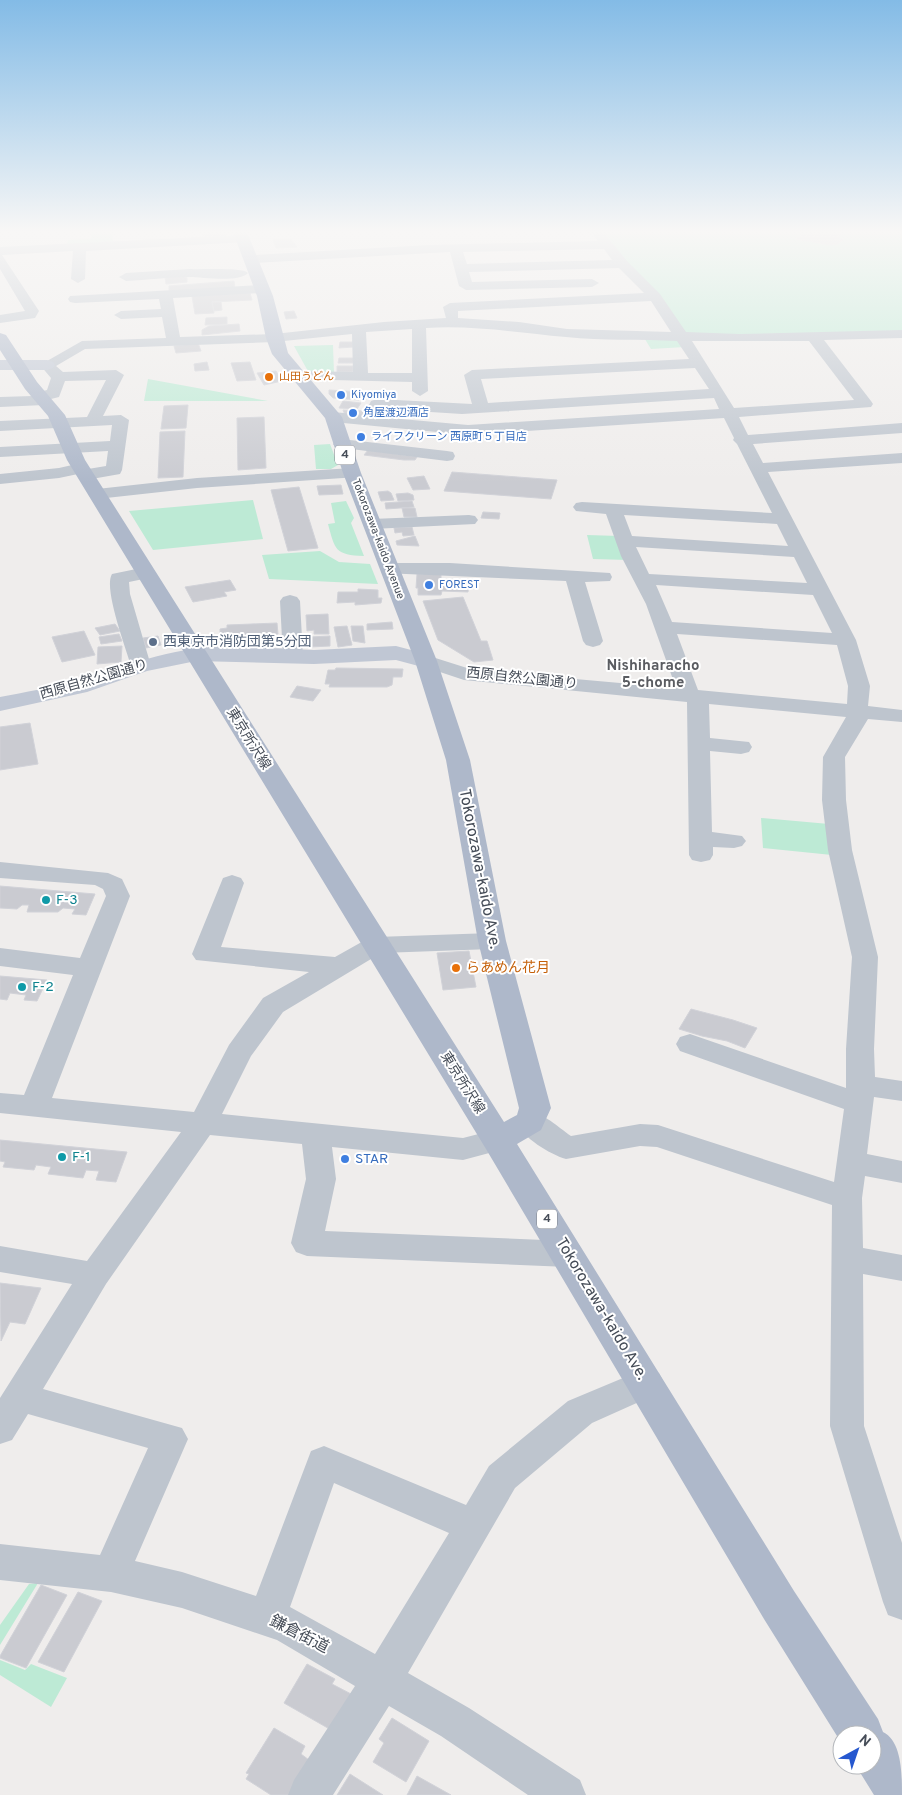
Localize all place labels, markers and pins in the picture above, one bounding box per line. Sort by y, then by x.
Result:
place label: 山田うどん [279,370,334,384]
marker: 山田うどん [263,371,275,383]
place label: Kiyomiya [351,388,397,402]
marker: Kiyomiya [335,389,347,401]
place label: 角屋渡辺酒店 [363,406,429,420]
marker: 角屋渡辺酒店 [347,407,359,419]
place label: ライフクリーン 西原町５丁目店 [371,430,527,444]
marker: ライフクリーン 西原町５丁目店 [355,431,367,443]
place label: FOREST [439,578,480,592]
marker: FOREST [423,579,435,591]
place label: 西東京市消防団第5分団 [163,633,312,651]
marker: 西東京市消防団第5分団 [147,636,159,648]
place label: F-3 [56,892,78,909]
marker: F-3 [40,894,52,906]
place label: らあめん花月 [466,960,550,977]
marker: らあめん花月 [450,962,462,974]
place label: F-2 [32,979,54,996]
marker: F-2 [16,981,28,993]
place label: F-1 [72,1149,90,1166]
marker: F-1 [56,1151,68,1163]
place label: STAR [355,1151,388,1168]
marker: STAR [339,1153,351,1165]

